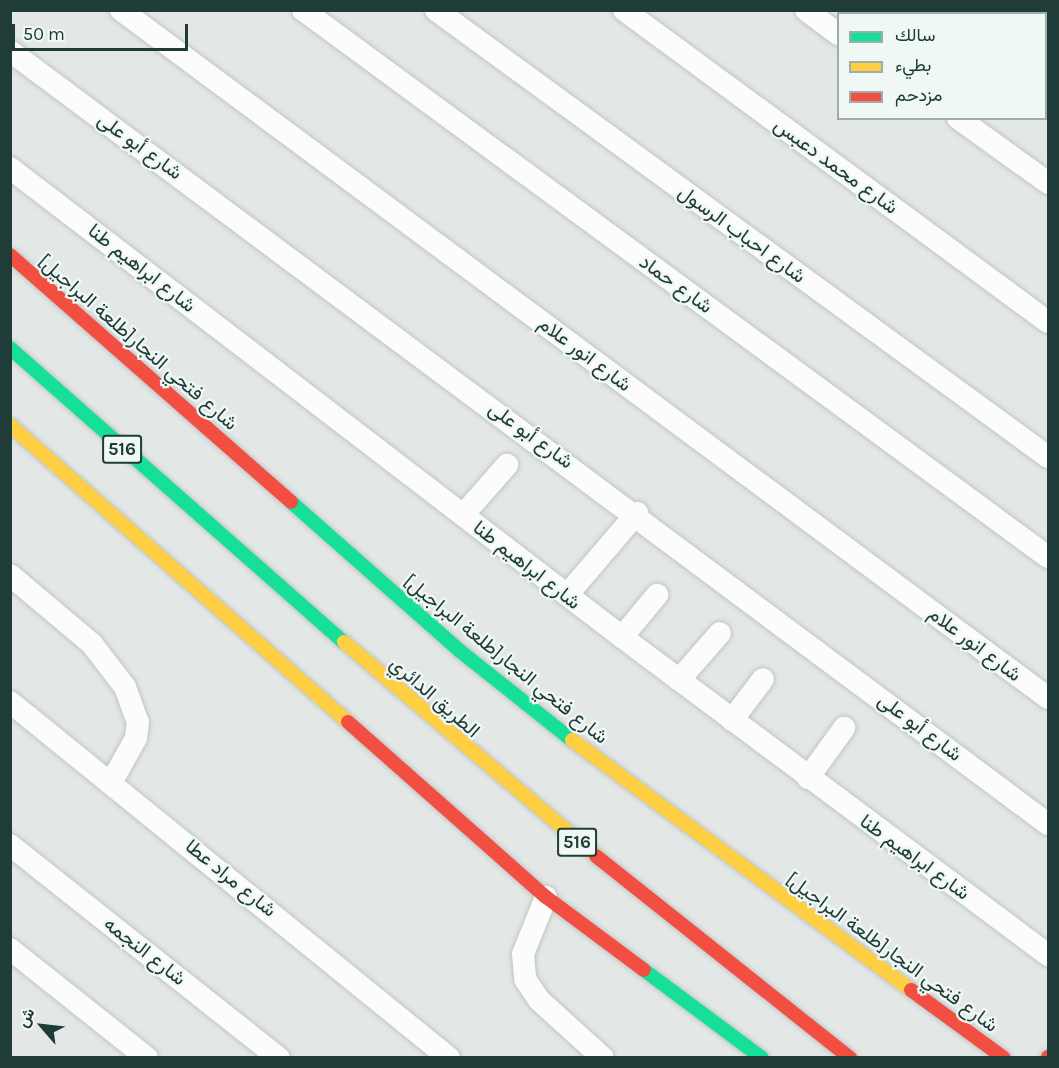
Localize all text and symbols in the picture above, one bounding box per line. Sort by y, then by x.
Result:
scale bar [15,12,190,50]
legend [837,12,1047,120]
text: 50 m [23,23,65,45]
text: سالك [895,24,935,46]
text: بطيء [895,54,931,76]
text: مزدحم [895,84,942,106]
street label: شارع أبو على [93,107,187,185]
street label: شارع محمد دعبس [769,113,903,219]
street label: شارع احباب الرسول [674,180,810,288]
street label: شارع ابراهيم طنا [83,218,201,318]
street label: شارع فتحي النجار[طلعة البراجيل] [33,249,243,435]
street label: شارع حماد [635,249,717,319]
street label: شارع انور علام [534,311,636,397]
street label: شارع أبو على [484,396,578,474]
road number: 516 [101,434,143,464]
street label: شارع ابراهيم طنا [468,515,586,615]
street label: شارع فتحي النجار[طلعة البراجيل] [399,569,613,749]
street label: شارع انور علام [924,601,1026,687]
street label: الطريق الدائري [385,651,485,743]
street label: شارع أبو على [873,688,967,766]
street label: شارع ابراهيم طنا [855,809,975,905]
road number: 516 [556,827,598,857]
street label: شارع مراد عطا [181,834,281,922]
street label: شارع فتحي النجار[طلعة البراجيل] [781,867,1003,1037]
street label: شارع النجمه [99,912,191,990]
north arrow [12,996,72,1056]
text: ش [13,1004,39,1030]

